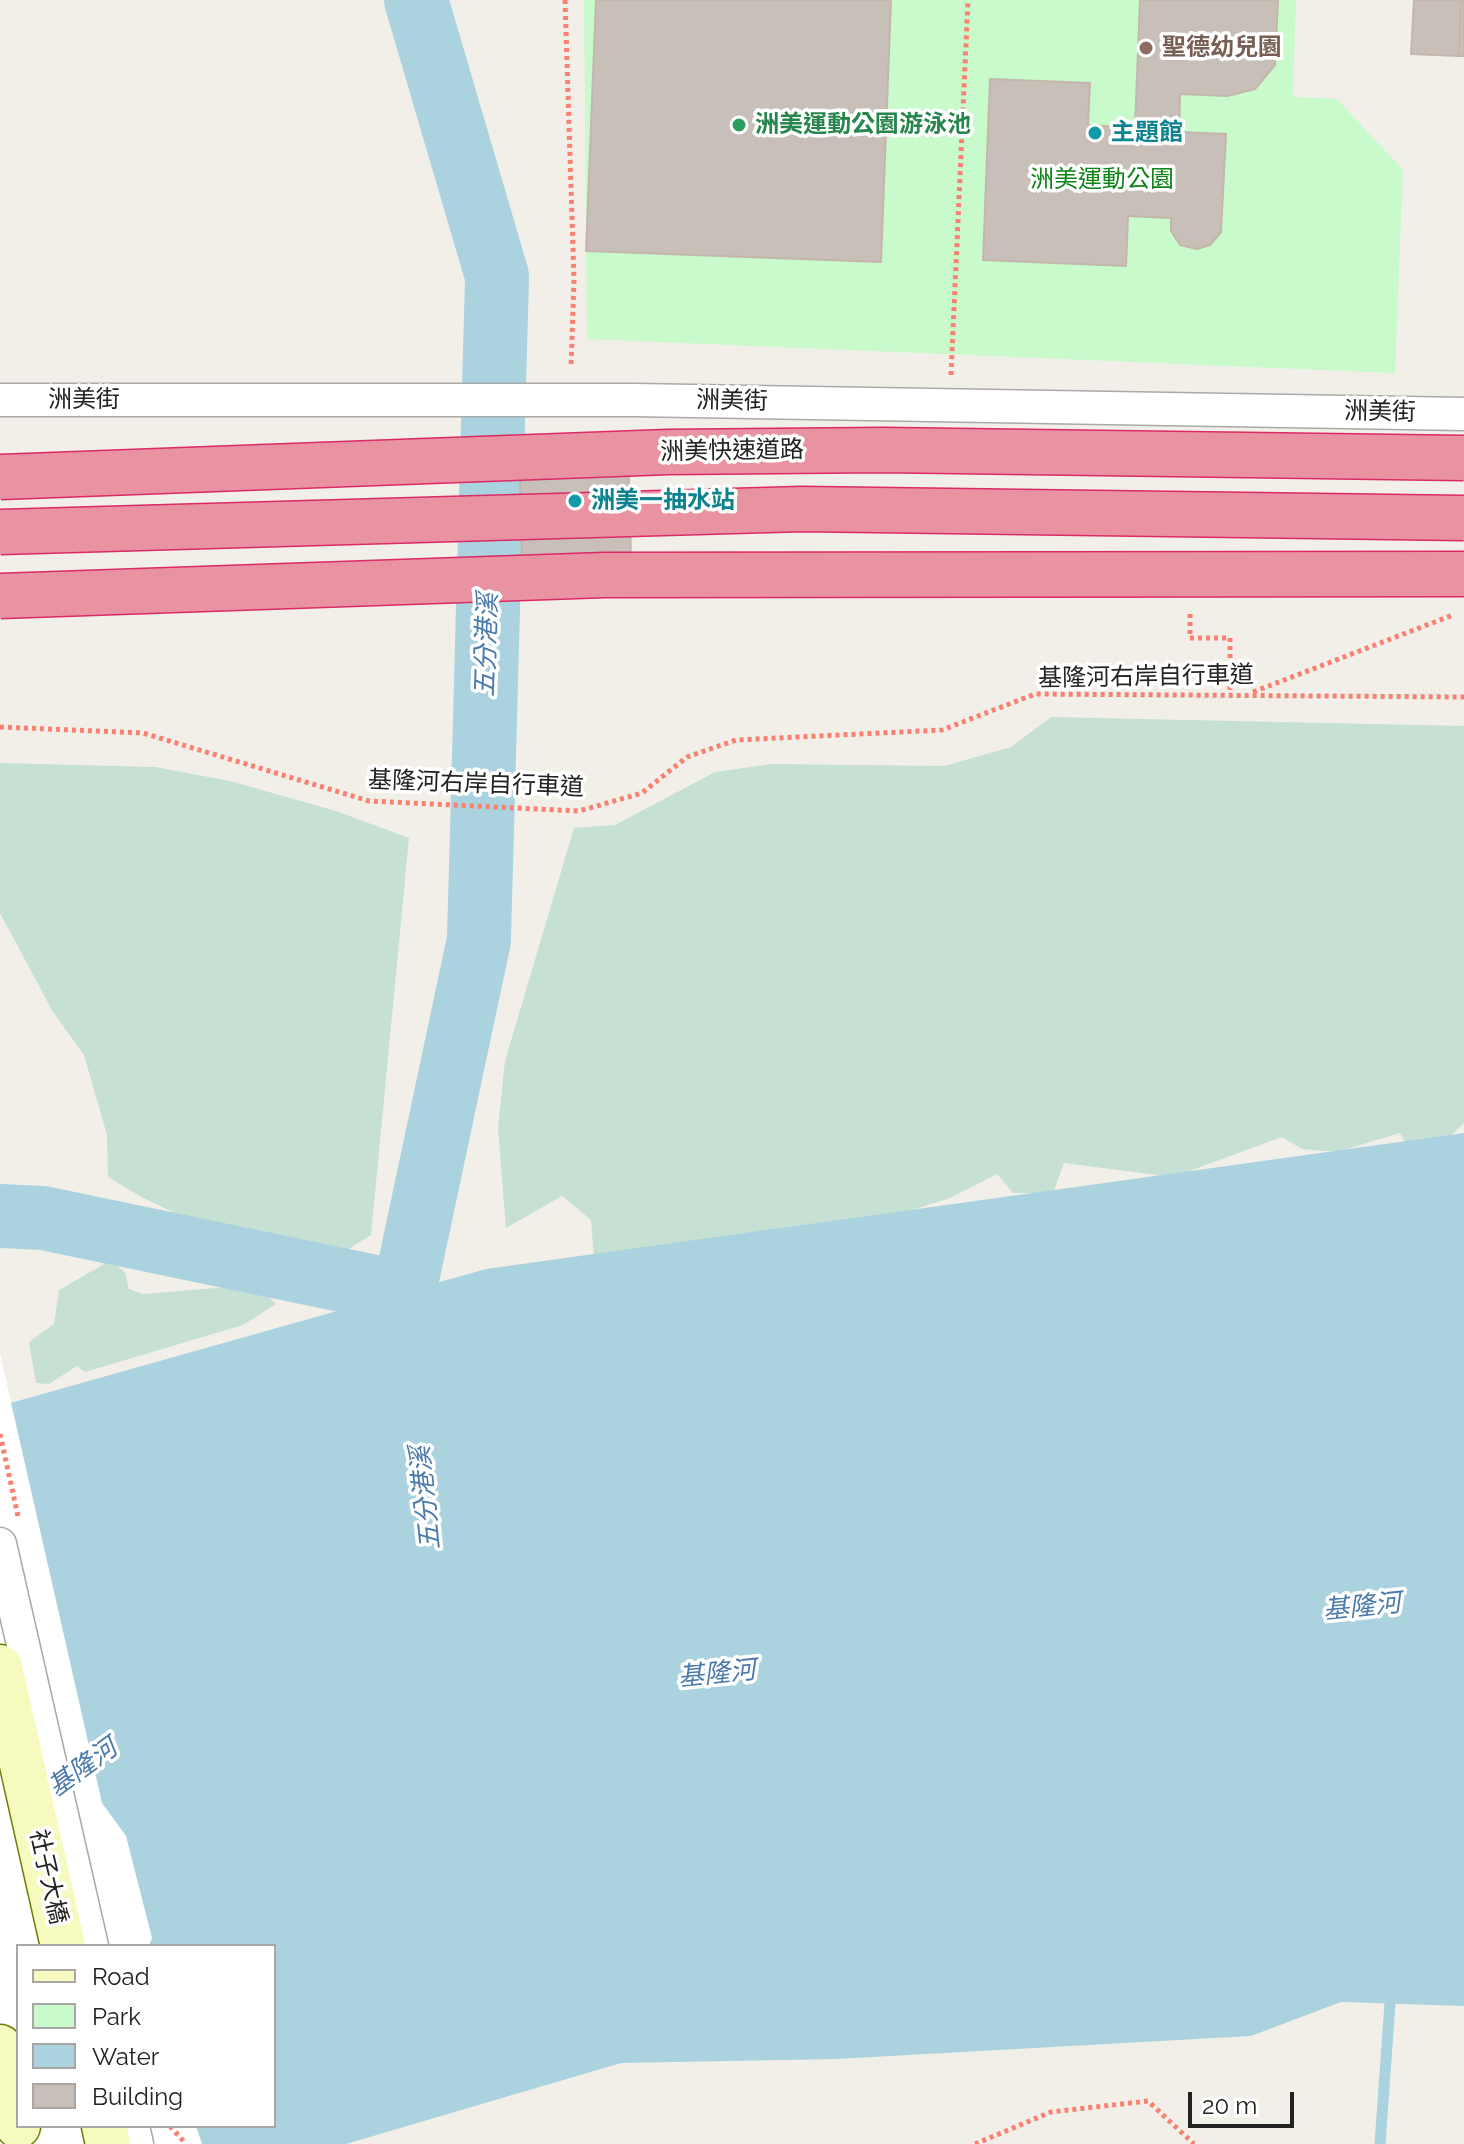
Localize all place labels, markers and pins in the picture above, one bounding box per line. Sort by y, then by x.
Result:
place label: 聖德幼兒園 [1162,34,1282,62]
marker: 聖德幼兒園 [1137,39,1155,57]
place label: 洲美運動公園游泳池 [755,111,971,139]
marker: 洲美運動公園游泳池 [730,116,748,134]
place label: 主題館 [1111,119,1183,147]
marker: 主題館 [1086,124,1104,142]
place label: 洲美一抽水站 [591,487,735,515]
marker: 洲美一抽水站 [566,492,584,510]

